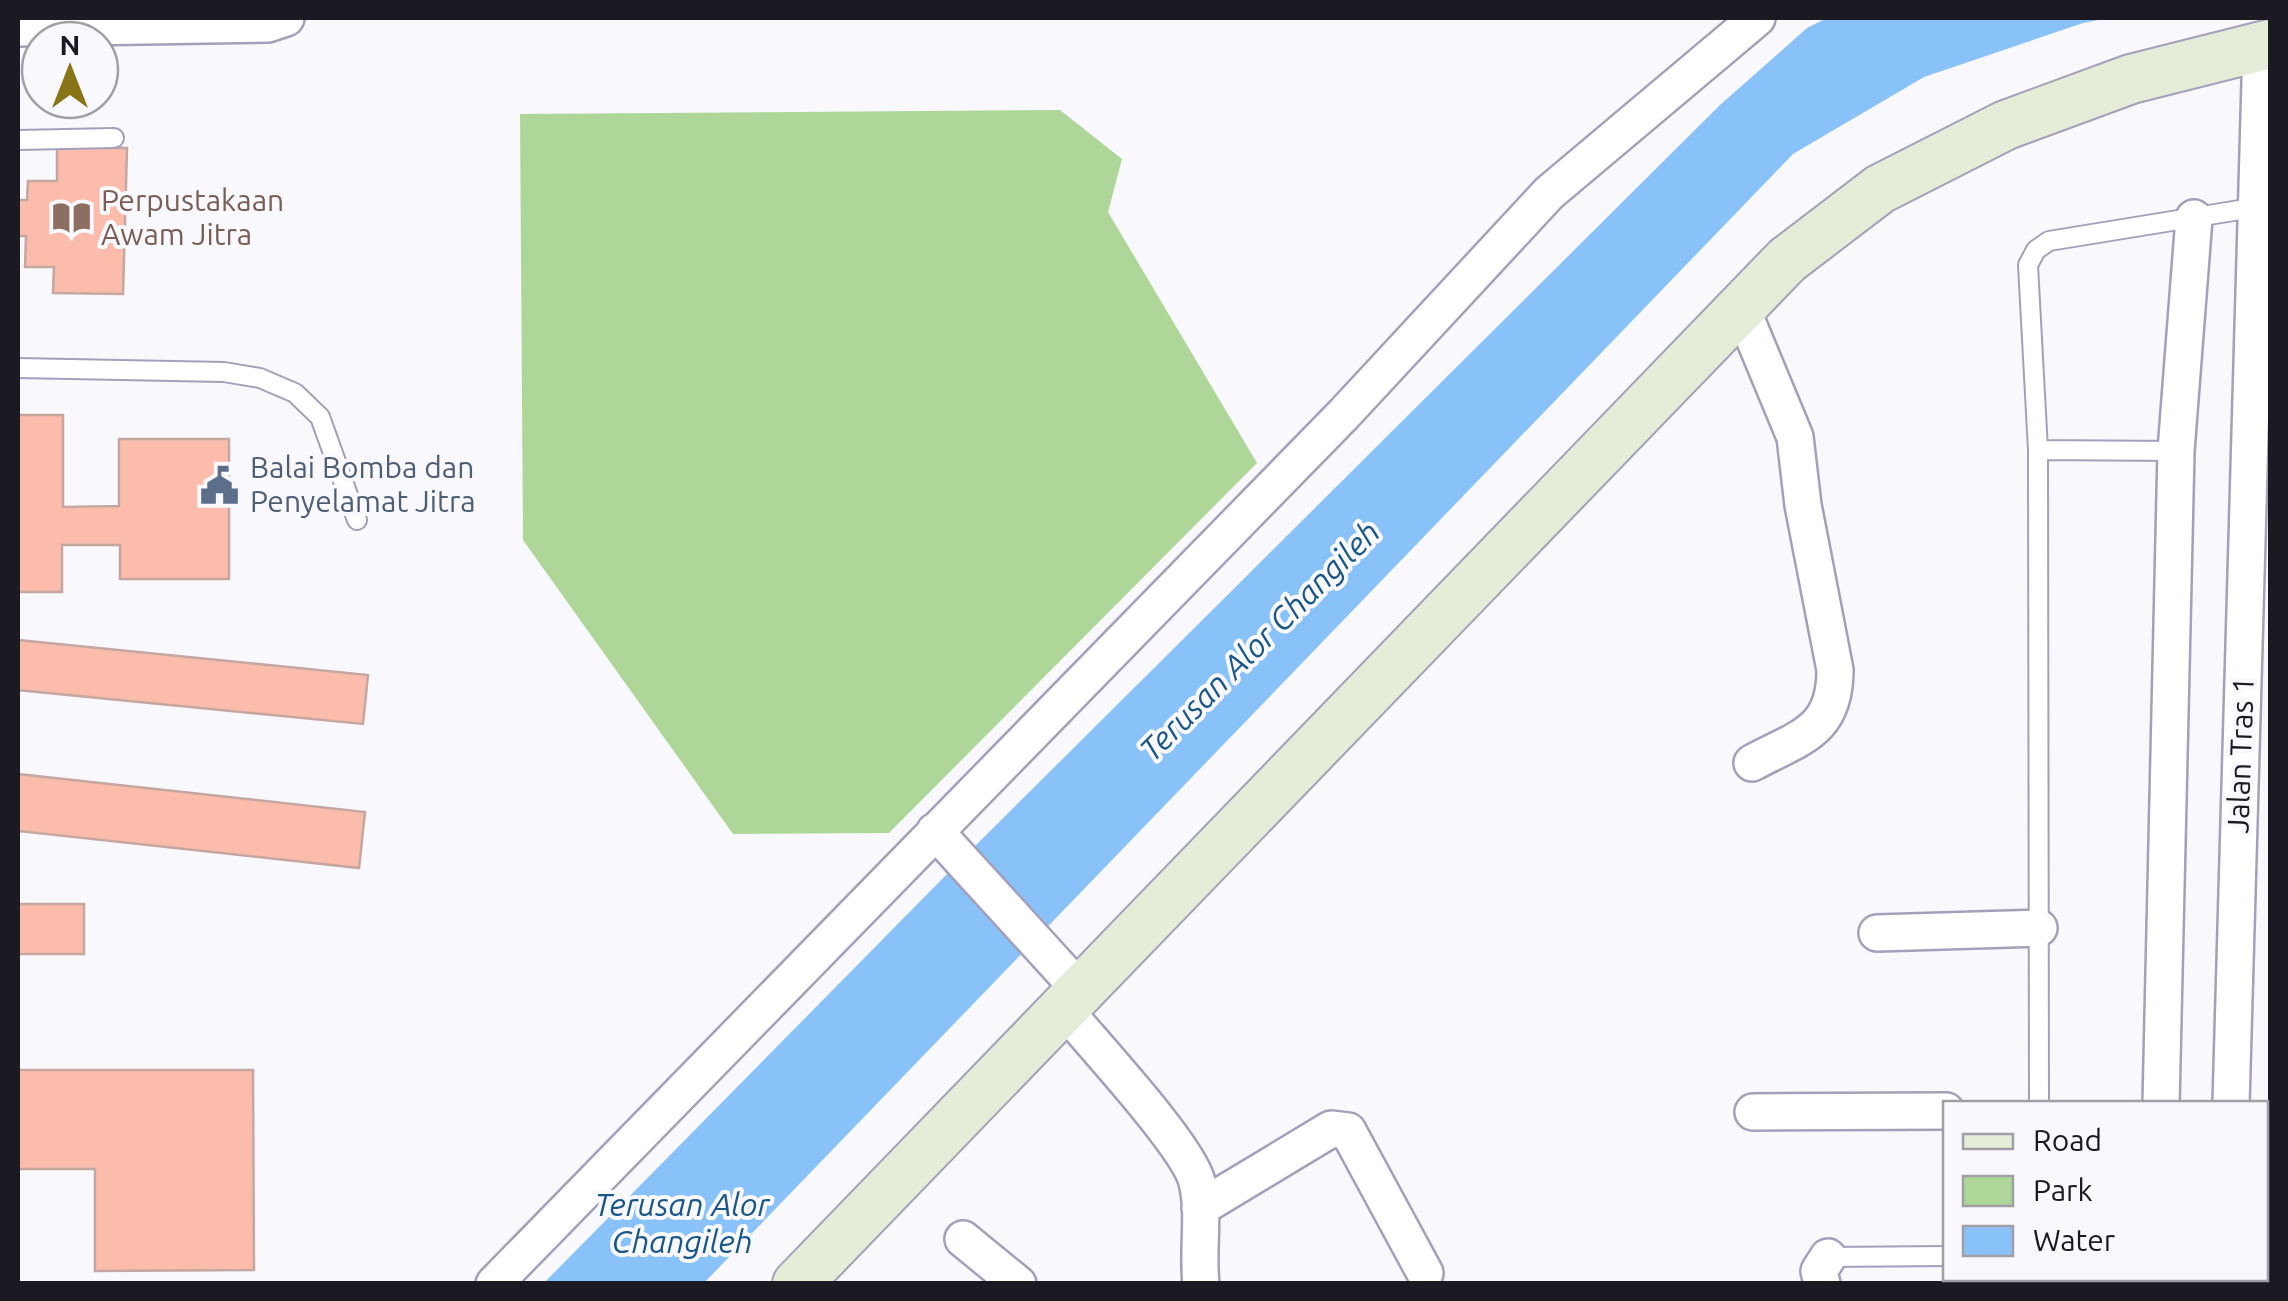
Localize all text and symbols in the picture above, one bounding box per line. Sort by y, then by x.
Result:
north arrow [20,20,120,120]
text: N [60,29,80,60]
place label: Perpustakaan Awam Jitra [101,183,284,251]
library icon: Perpustakaan Awam Jitra [50,197,92,239]
place label: Balai Bomba dan Penyelamat Jitra [250,450,476,518]
public building icon: Balai Bomba dan Penyelamat Jitra [199,464,241,506]
water label: Terusan Alor Changileh [1132,513,1386,767]
street label: Jalan Tras 1 [2220,676,2260,834]
legend [1943,1101,2268,1281]
text: Road [2033,1123,2102,1157]
text: Park [2033,1173,2093,1207]
water label: Terusan Alor Changileh [594,1186,770,1259]
text: Water [2033,1223,2116,1257]

